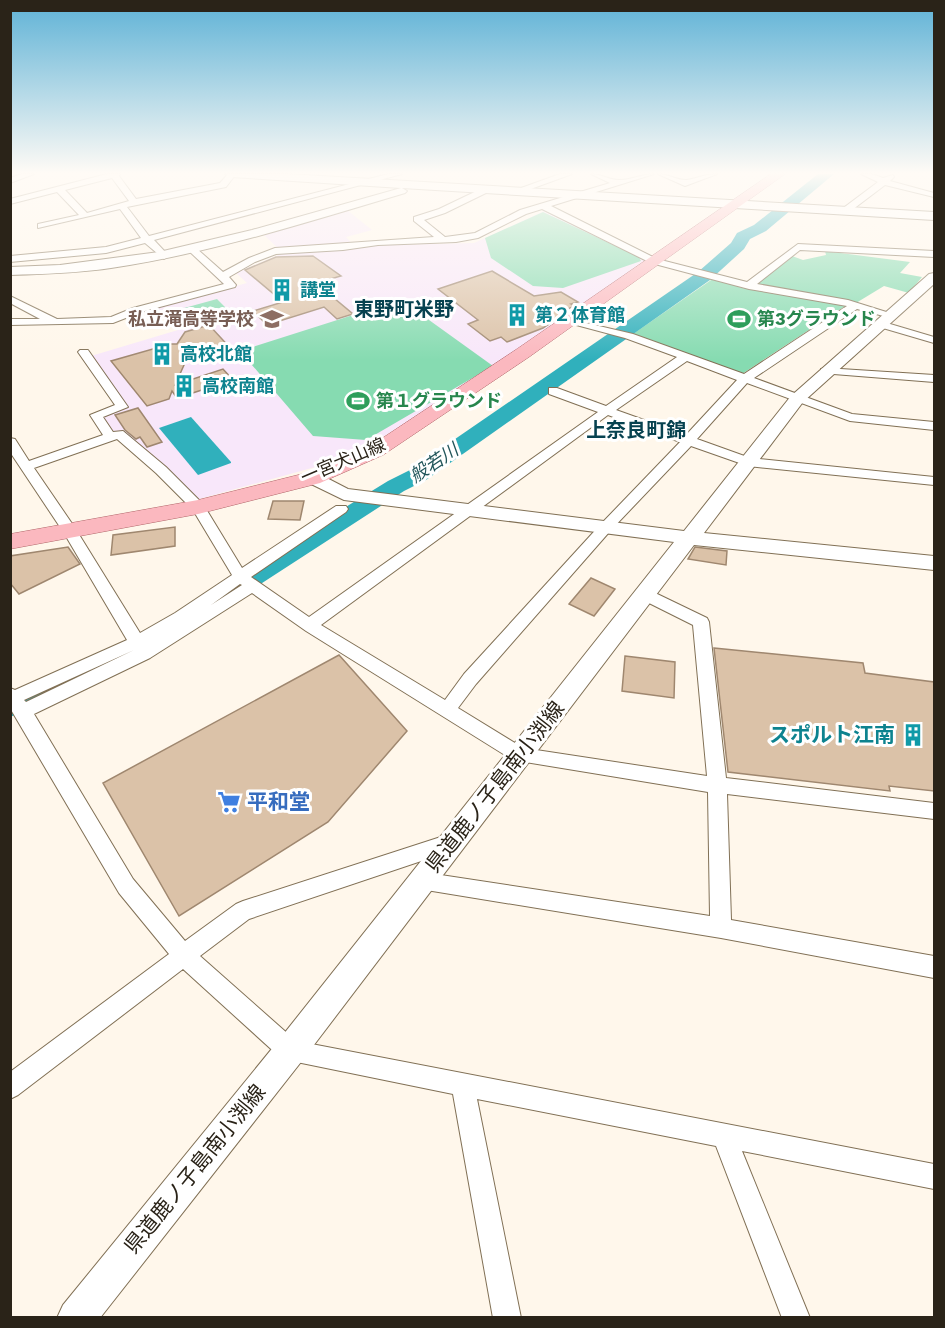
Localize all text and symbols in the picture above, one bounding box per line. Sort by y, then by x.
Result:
building icon: 講堂 [269,277,295,303]
place label: 講堂 [300,279,336,300]
district label: 東野町米野 [354,297,454,321]
building icon: 第２体育館 [504,302,530,328]
place label: 第２体育館 [535,304,625,325]
school or university icon: 私立滝高等学校 [259,306,285,332]
sports icon: 第3グラウンド [726,306,752,332]
place label: 私立滝高等学校 [128,308,254,329]
place label: 第3グラウンド [757,308,876,329]
building icon: 高校北館 [149,341,175,367]
place label: 高校北館 [180,343,252,364]
building icon: 高校南館 [171,373,197,399]
place label: 高校南館 [202,375,274,396]
sports icon: 第１グラウンド [345,388,371,414]
place label: 第１グラウンド [376,390,502,411]
district label: 上奈良町錦 [586,418,686,442]
street label: 一宮犬山線 [297,433,388,488]
water label: 般若川 [405,438,464,486]
street label: 県道鹿ノ子島南小渕線 [420,696,569,877]
place label: スポルト江南 [769,722,895,747]
building icon: スポルト江南 [900,722,926,748]
supermarket icon: 平和堂 [216,789,242,815]
place label: 平和堂 [247,789,310,814]
street label: 県道鹿ノ子島南小渕線 [119,1079,270,1258]

